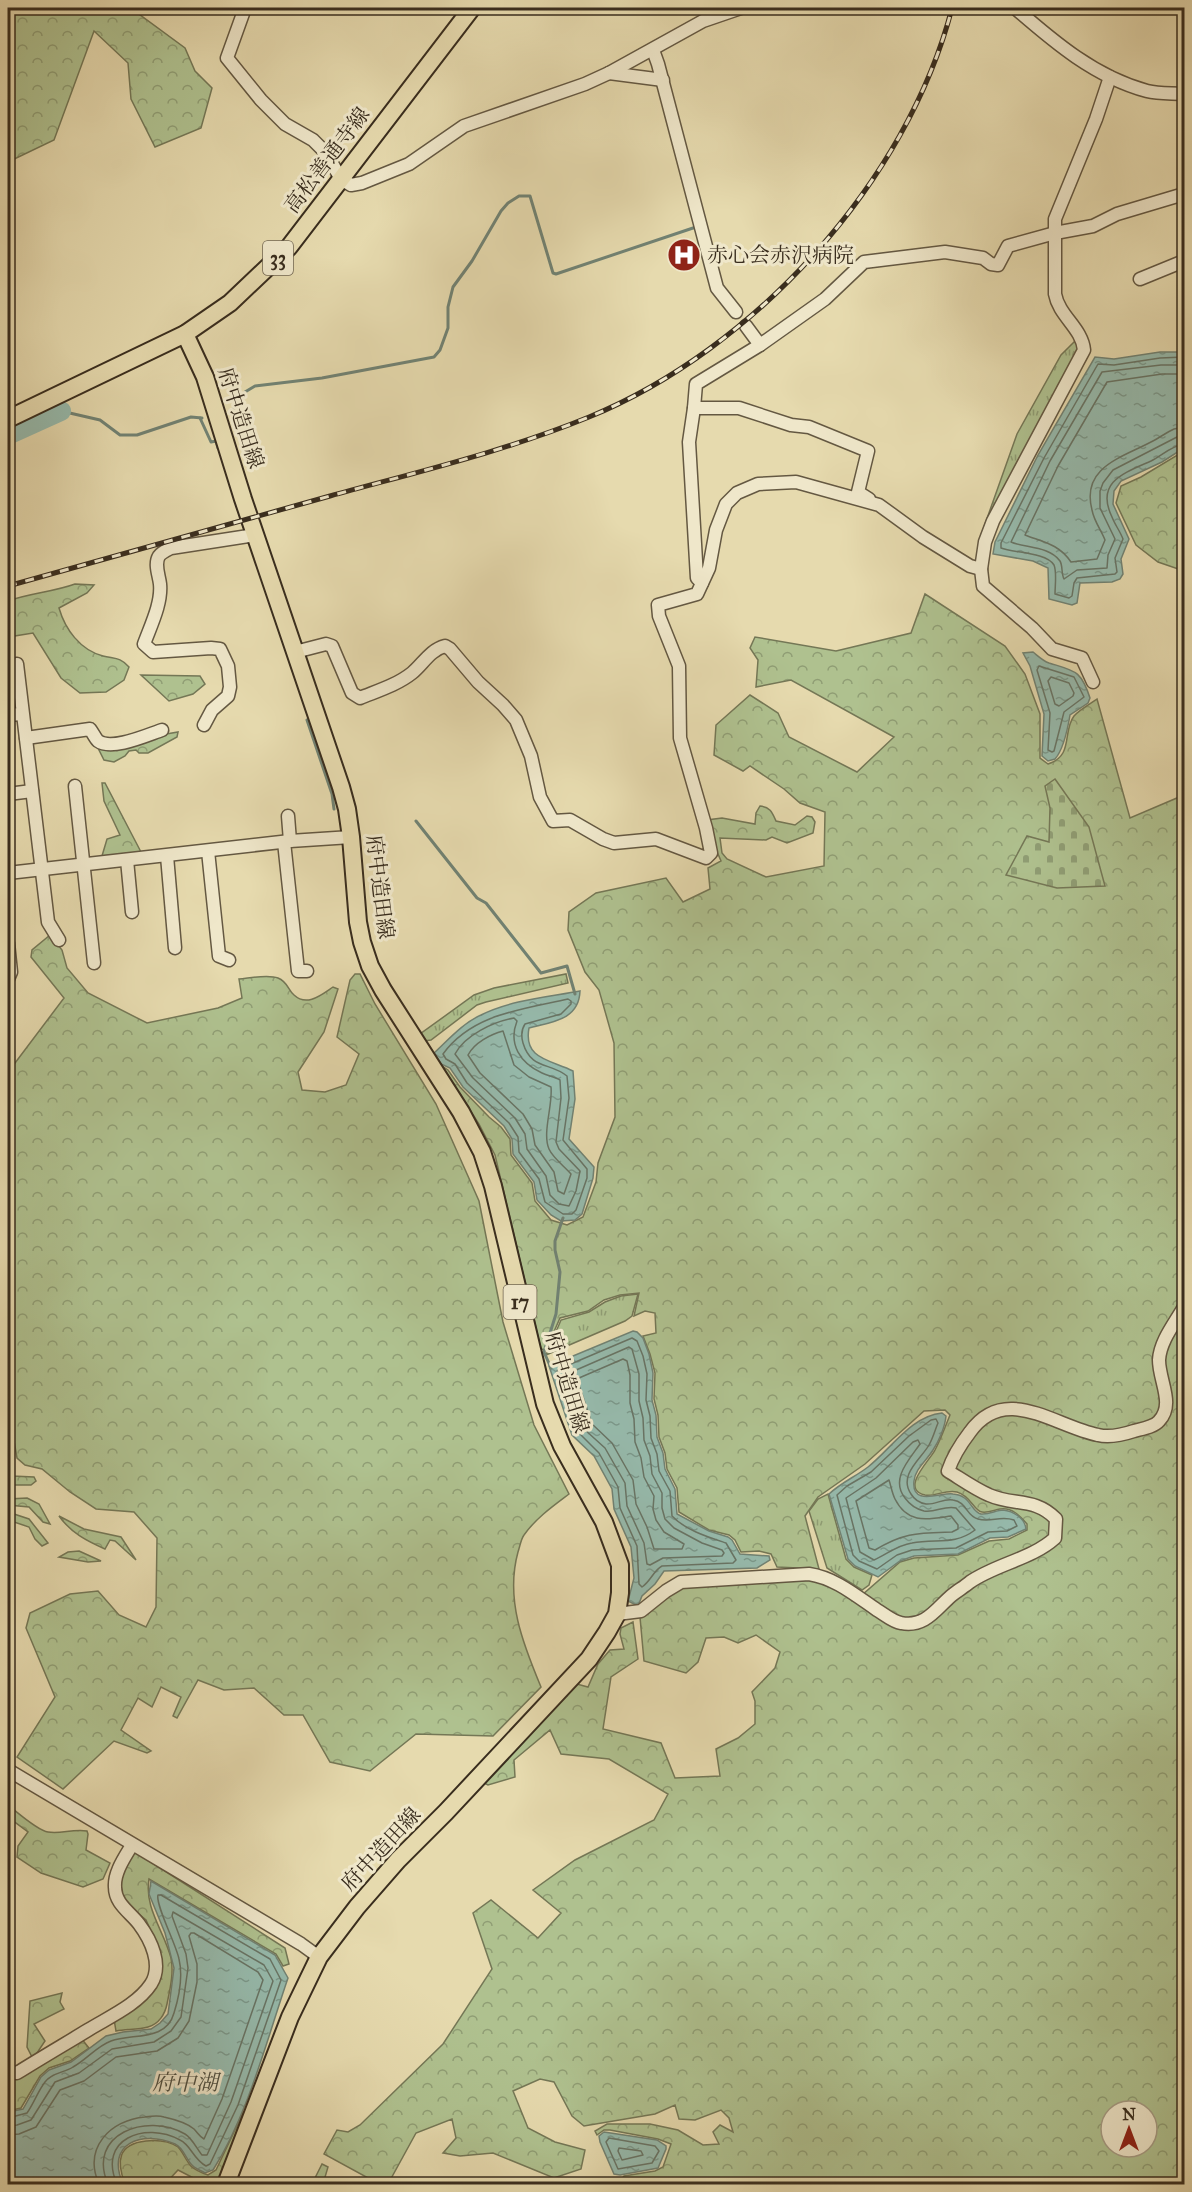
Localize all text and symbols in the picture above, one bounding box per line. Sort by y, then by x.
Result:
street label: 高松善通寺線 [279,102,375,218]
hospital icon: 赤心会赤沢病院 [666,237,702,273]
road number: 33 [263,241,293,275]
place label: 赤心会赤沢病院 [707,242,854,268]
street label: 府中造田線 [212,364,270,472]
street label: 府中造田線 [361,833,399,941]
road number: 17 [504,1285,536,1319]
street label: 府中造田線 [539,1328,595,1436]
street label: 府中造田線 [336,1802,426,1896]
water label: 府中湖 [152,2069,222,2096]
north arrow [1099,2099,1159,2159]
text: N [1122,2105,1136,2124]

